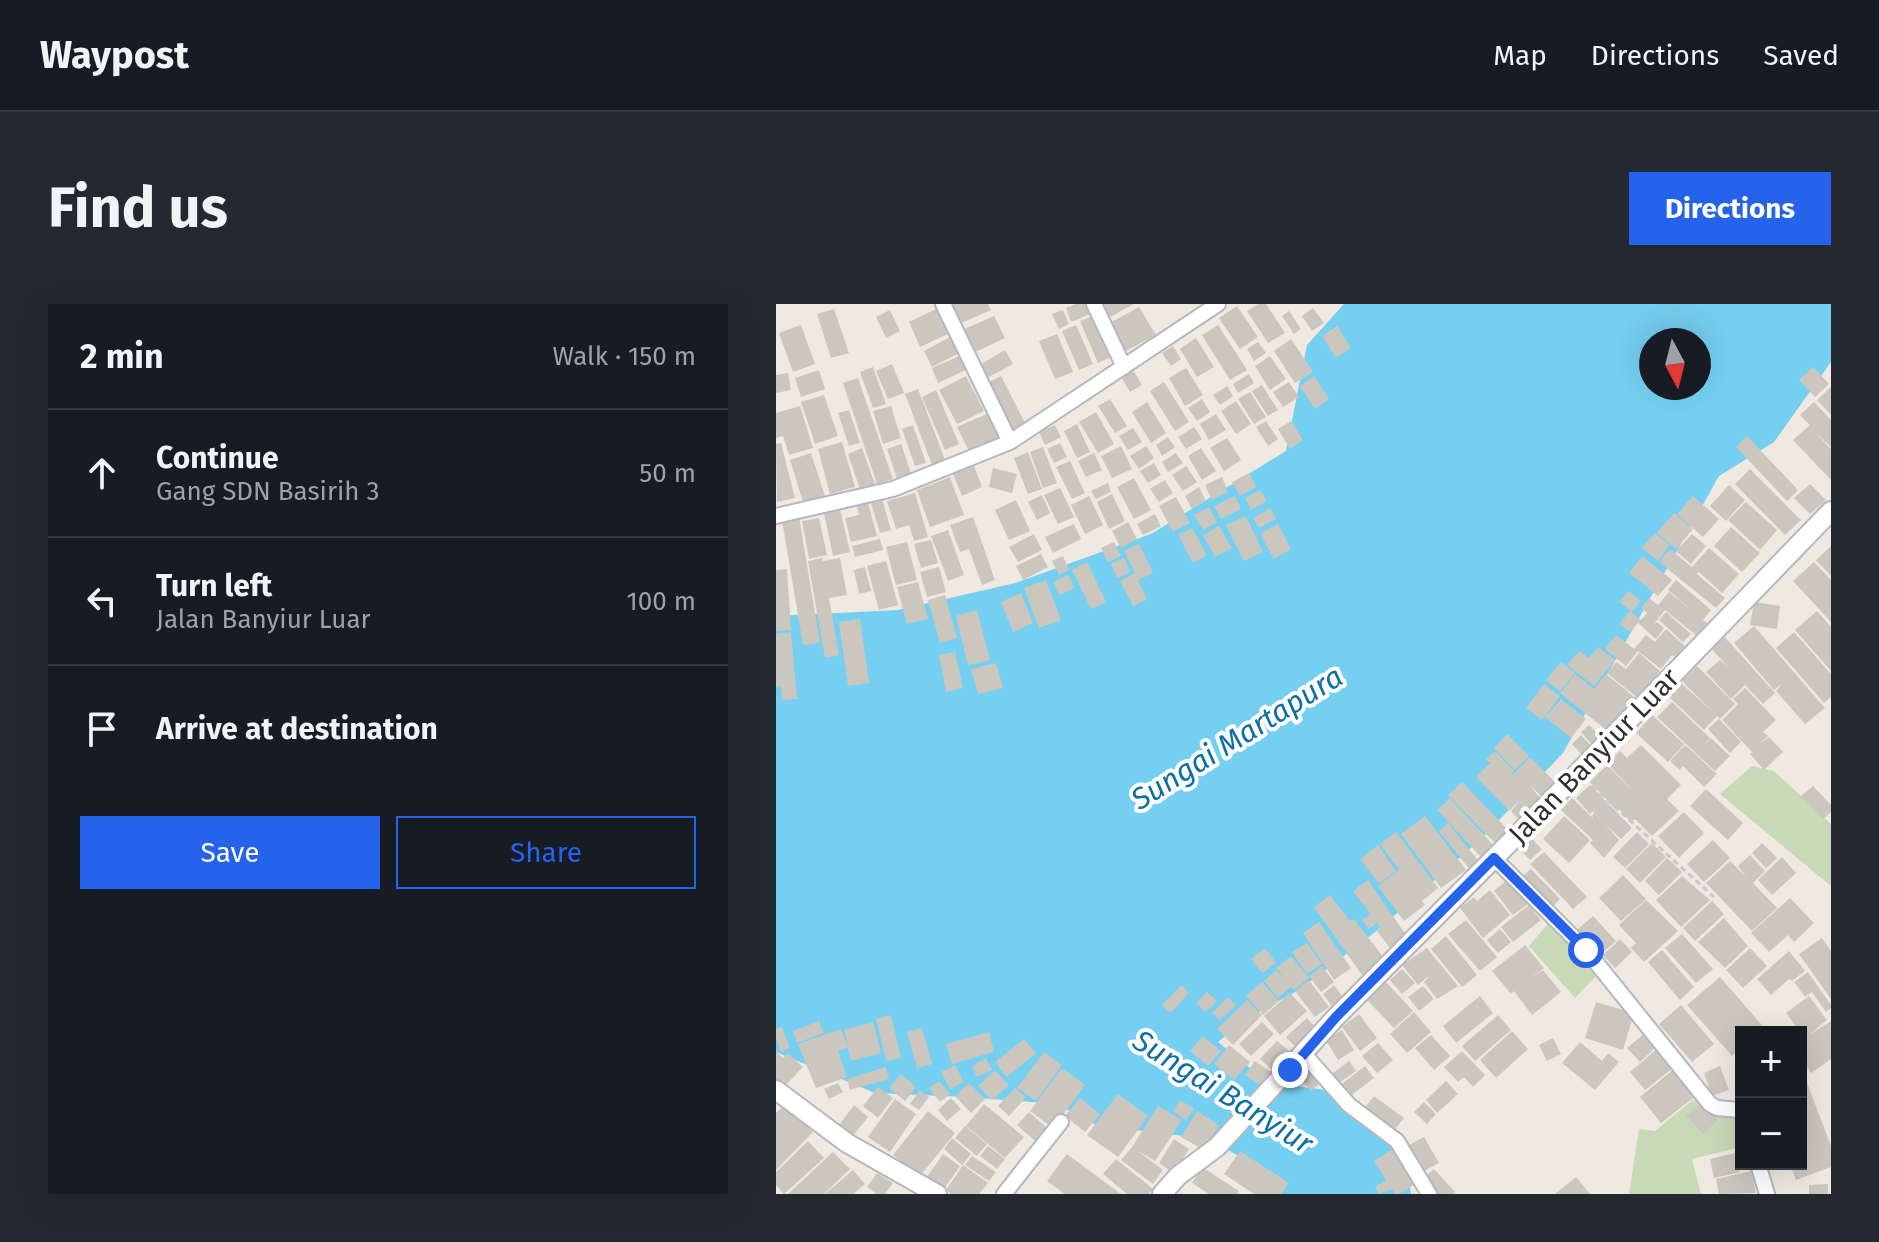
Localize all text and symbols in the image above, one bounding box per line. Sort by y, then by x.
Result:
text: Waypost [40,32,189,78]
text: Map [1493,39,1547,72]
text: Directions [1591,39,1719,72]
text: Saved [1763,39,1839,72]
button: Directions [1629,172,1831,245]
text: Find us [48,175,228,242]
north arrow [1639,328,1711,400]
text: 2 min [80,336,164,377]
text: Walk · 150 m [553,341,696,372]
text: Continue [156,440,279,476]
icon: ahead [80,451,124,495]
text: 50 m [639,458,696,489]
text: Gang SDN Basirih 3 [156,476,379,507]
text: Turn left [156,568,272,604]
icon: left [80,579,124,623]
text: 100 m [627,586,696,617]
text: Jalan Banyiur Luar [156,604,371,635]
water label: Sungai Martapura [1124,658,1349,818]
street label: Jalan Banyiur Luar [1502,661,1686,851]
icon: arrive [80,707,124,751]
text: Arrive at destination [156,711,438,747]
button: Save [80,816,380,889]
button: Share [396,816,696,889]
route start [1568,932,1604,968]
water label: Sungai Banyiur [1125,1022,1321,1163]
map controls [1735,1026,1807,1170]
button: + [1735,1026,1807,1098]
route end [1272,1052,1308,1088]
button: − [1735,1098,1807,1170]

